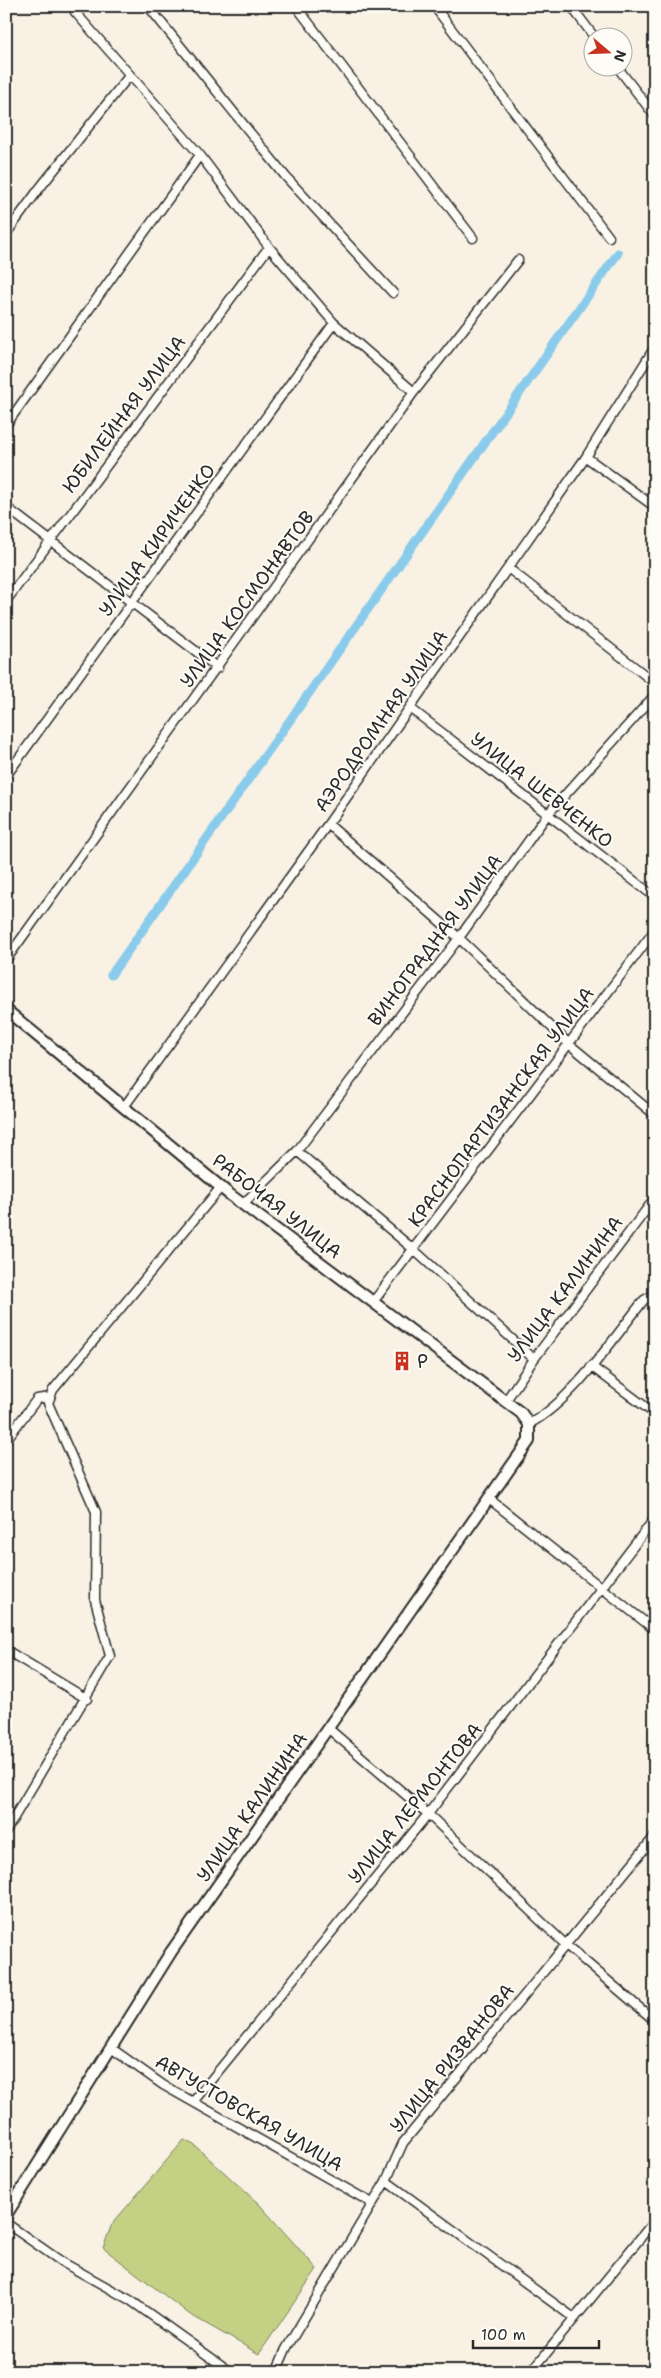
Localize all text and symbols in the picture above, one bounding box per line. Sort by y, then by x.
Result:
north arrow [584,28,634,78]
text: N [610,48,631,64]
street label: ЮБИЛЕЙНАЯ УЛИЦА [57,330,192,498]
street label: УЛИЦА КИРИЧЕНКО [93,459,221,621]
street label: УЛИЦА КОСМОНАВТОВ [174,505,320,693]
street label: АЭРОДРОМНАЯ УЛИЦА [309,625,454,817]
street label: УЛИЦА ШЕВЧЕНКО [466,727,618,853]
street label: ВИНОГРАДНАЯ УЛИЦА [362,849,508,1031]
street label: КРАСНОПАРТИЗАНСКАЯ УЛИЦА [402,982,600,1232]
street label: РАБОЧАЯ УЛИЦА [207,1148,347,1264]
street label: УЛИЦА КАЛИНИНА [502,1211,628,1367]
place label: Р [417,1349,428,1374]
building icon: Р [391,1350,413,1372]
street label: УЛИЦА ЛЕРМОНТОВА [342,1717,488,1888]
street label: УЛИЦА КАЛИНИНА [191,1727,313,1887]
street label: УЛИЦА РИЗВАНОВА [384,1978,520,2138]
street label: АВГУСТОВСКАЯ УЛИЦА [151,2049,348,2177]
scale bar [473,2318,600,2350]
text: 100 m [481,2325,526,2345]

